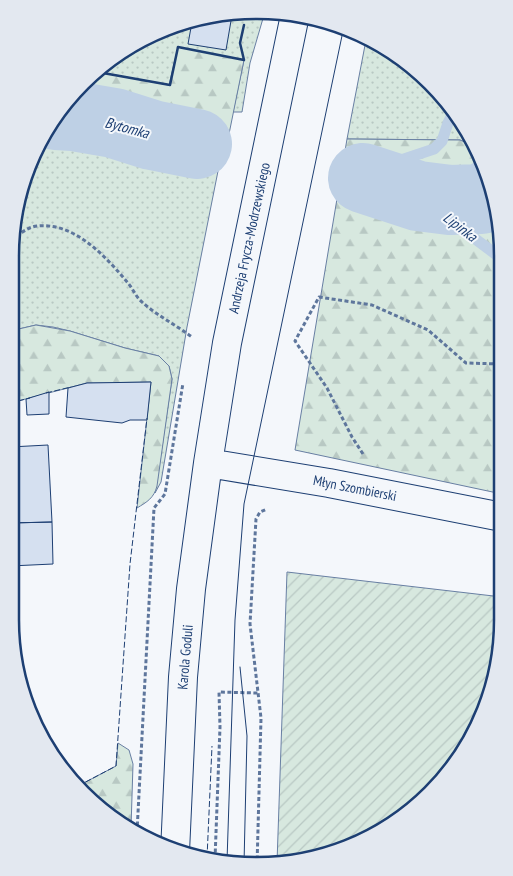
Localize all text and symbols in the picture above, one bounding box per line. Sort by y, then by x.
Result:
water label: Bytomka [103,113,152,143]
street label: Andrzeja Frycza-Modrzewskiego [224,161,274,315]
water label: Lipinka [440,208,482,246]
street label: Młyn Szombierski [312,471,398,505]
street label: Karola Goduli [173,624,197,690]

